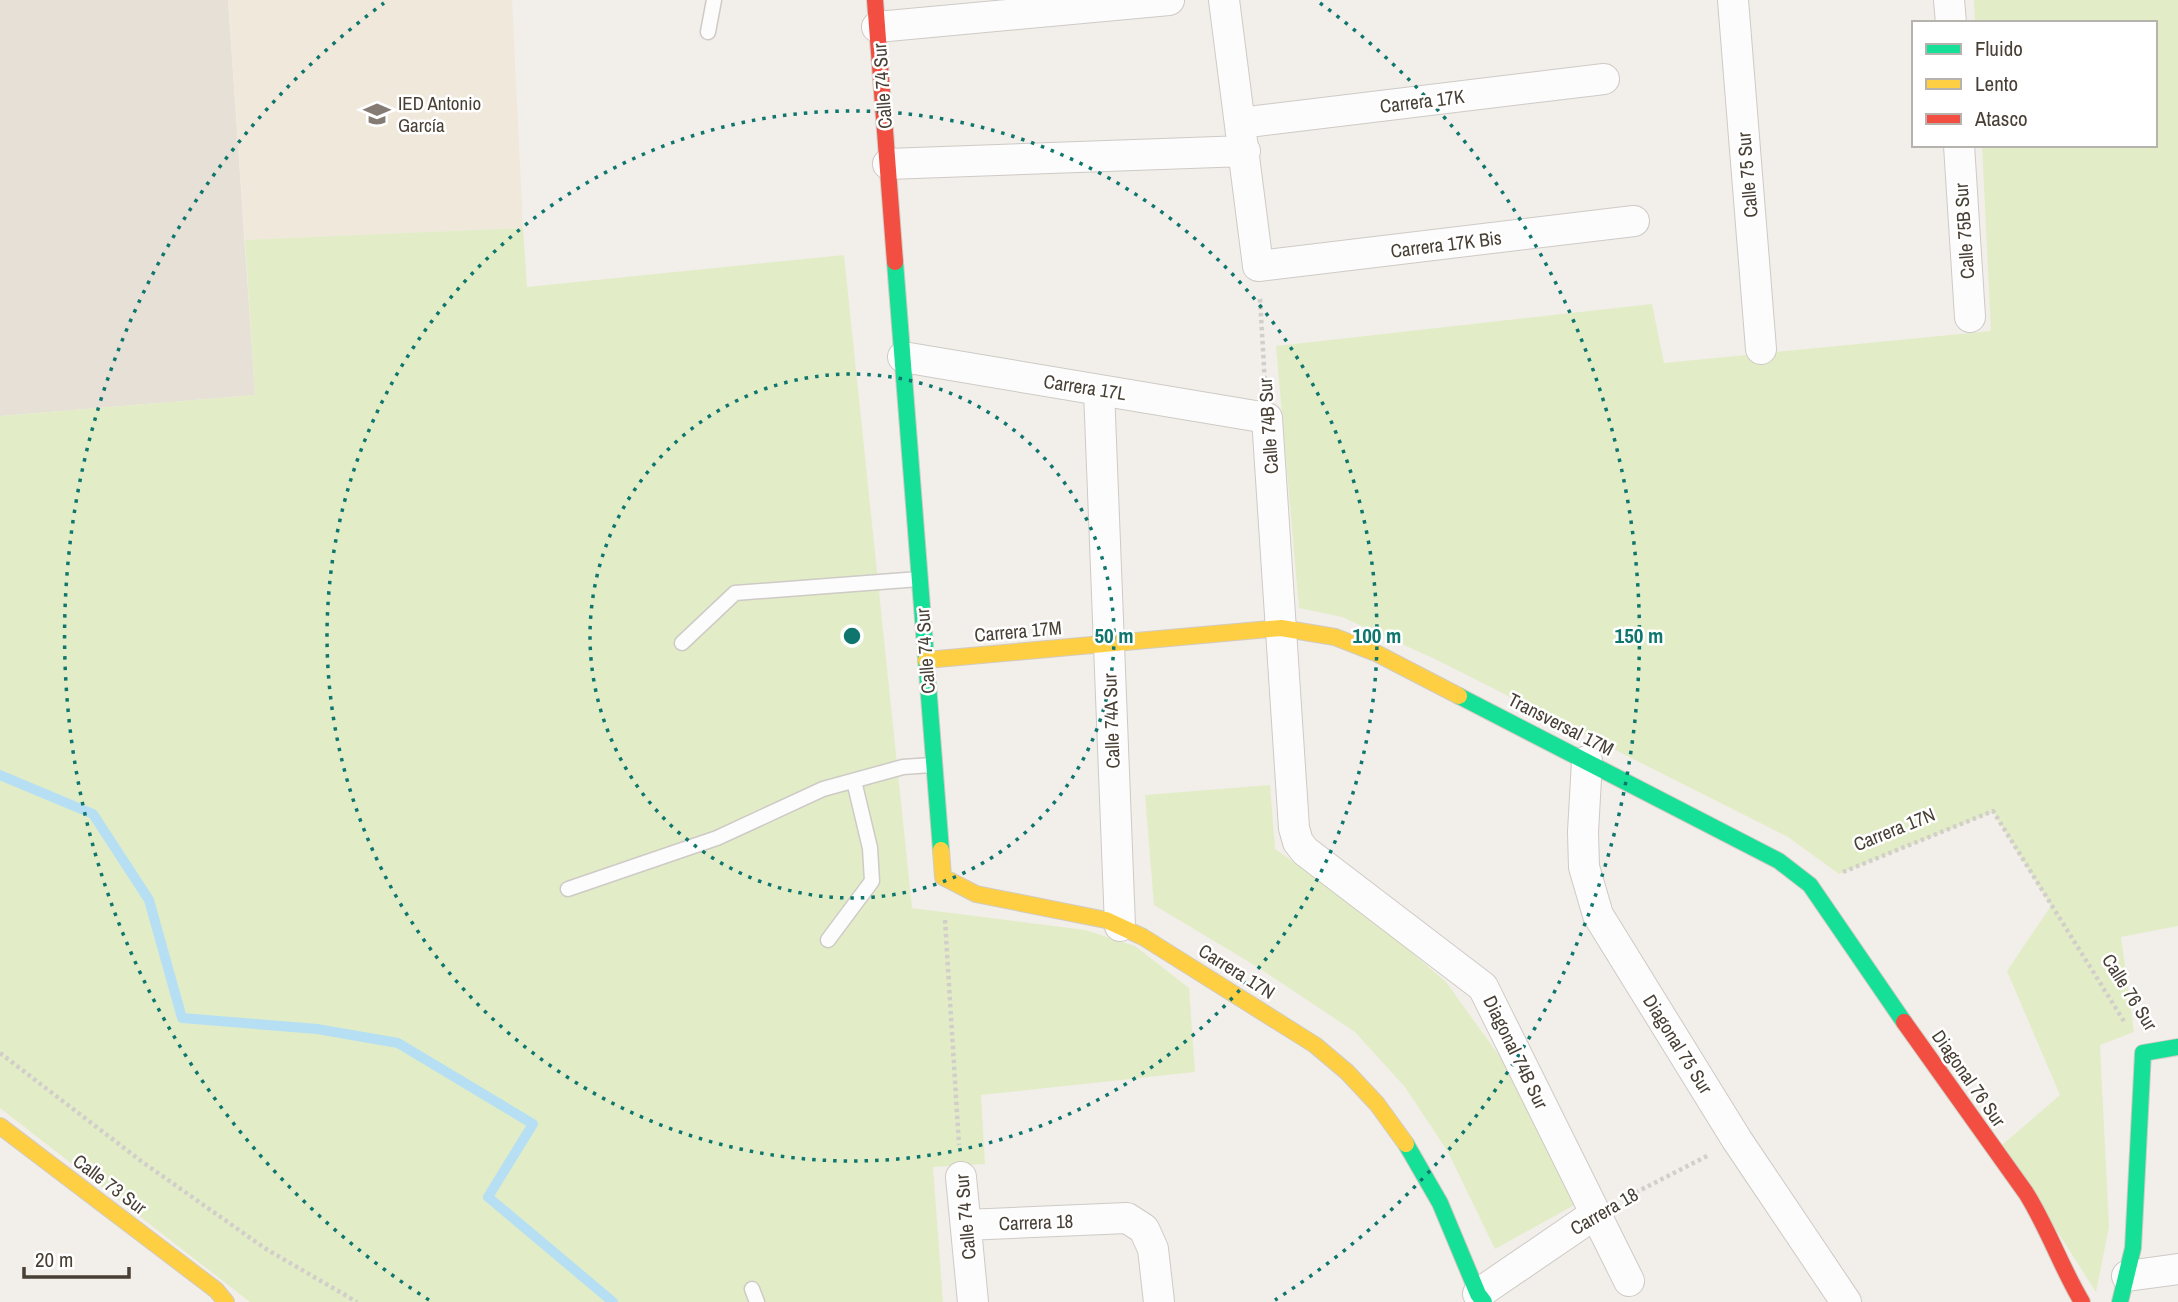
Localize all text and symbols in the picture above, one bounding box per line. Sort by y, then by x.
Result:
legend [1912,21,2157,147]
text: Fluido [1975,34,2023,63]
street label: Calle 74 Sur [866,42,898,130]
text: Lento [1975,69,2018,98]
street label: Carrera 17K [1378,83,1466,119]
place label: IED Antonio García [398,90,481,138]
school or university icon: IED Antonio García [362,99,392,129]
text: Atasco [1974,104,2028,133]
street label: Calle 75 Sur [1730,130,1764,219]
street label: Calle 75B Sur [1948,181,1980,280]
street label: Carrera 17K Bis [1389,224,1503,264]
street label: Carrera 17L [1042,368,1128,406]
street label: Calle 74B Sur [1252,376,1284,475]
street label: Calle 74 Sur [909,607,941,695]
street label: Carrera 17M [973,614,1063,648]
text: 50 m [1094,621,1134,650]
text: 100 m [1353,621,1401,650]
text: 150 m [1615,621,1663,650]
centre of rings [840,624,864,648]
street label: Calle 74A Sur [1096,672,1126,769]
street label: Transversal 17M [1504,686,1618,762]
street label: Carrera 17N [1849,801,1939,857]
street label: Carrera 17N [1194,937,1280,1005]
street label: Calle 76 Sur [2096,949,2164,1036]
street label: Diagonal 75 Sur [1637,989,1719,1099]
street label: Diagonal 74B Sur [1477,991,1555,1114]
street label: Diagonal 76 Sur [1926,1024,2012,1132]
street label: Calle 73 Sur [68,1148,153,1221]
street label: Calle 74 Sur [948,1172,982,1261]
street label: Carrera 18 [1565,1181,1643,1241]
street label: Carrera 18 [998,1208,1074,1236]
scale bar [24,1236,130,1280]
text: 20 m [35,1245,73,1274]

